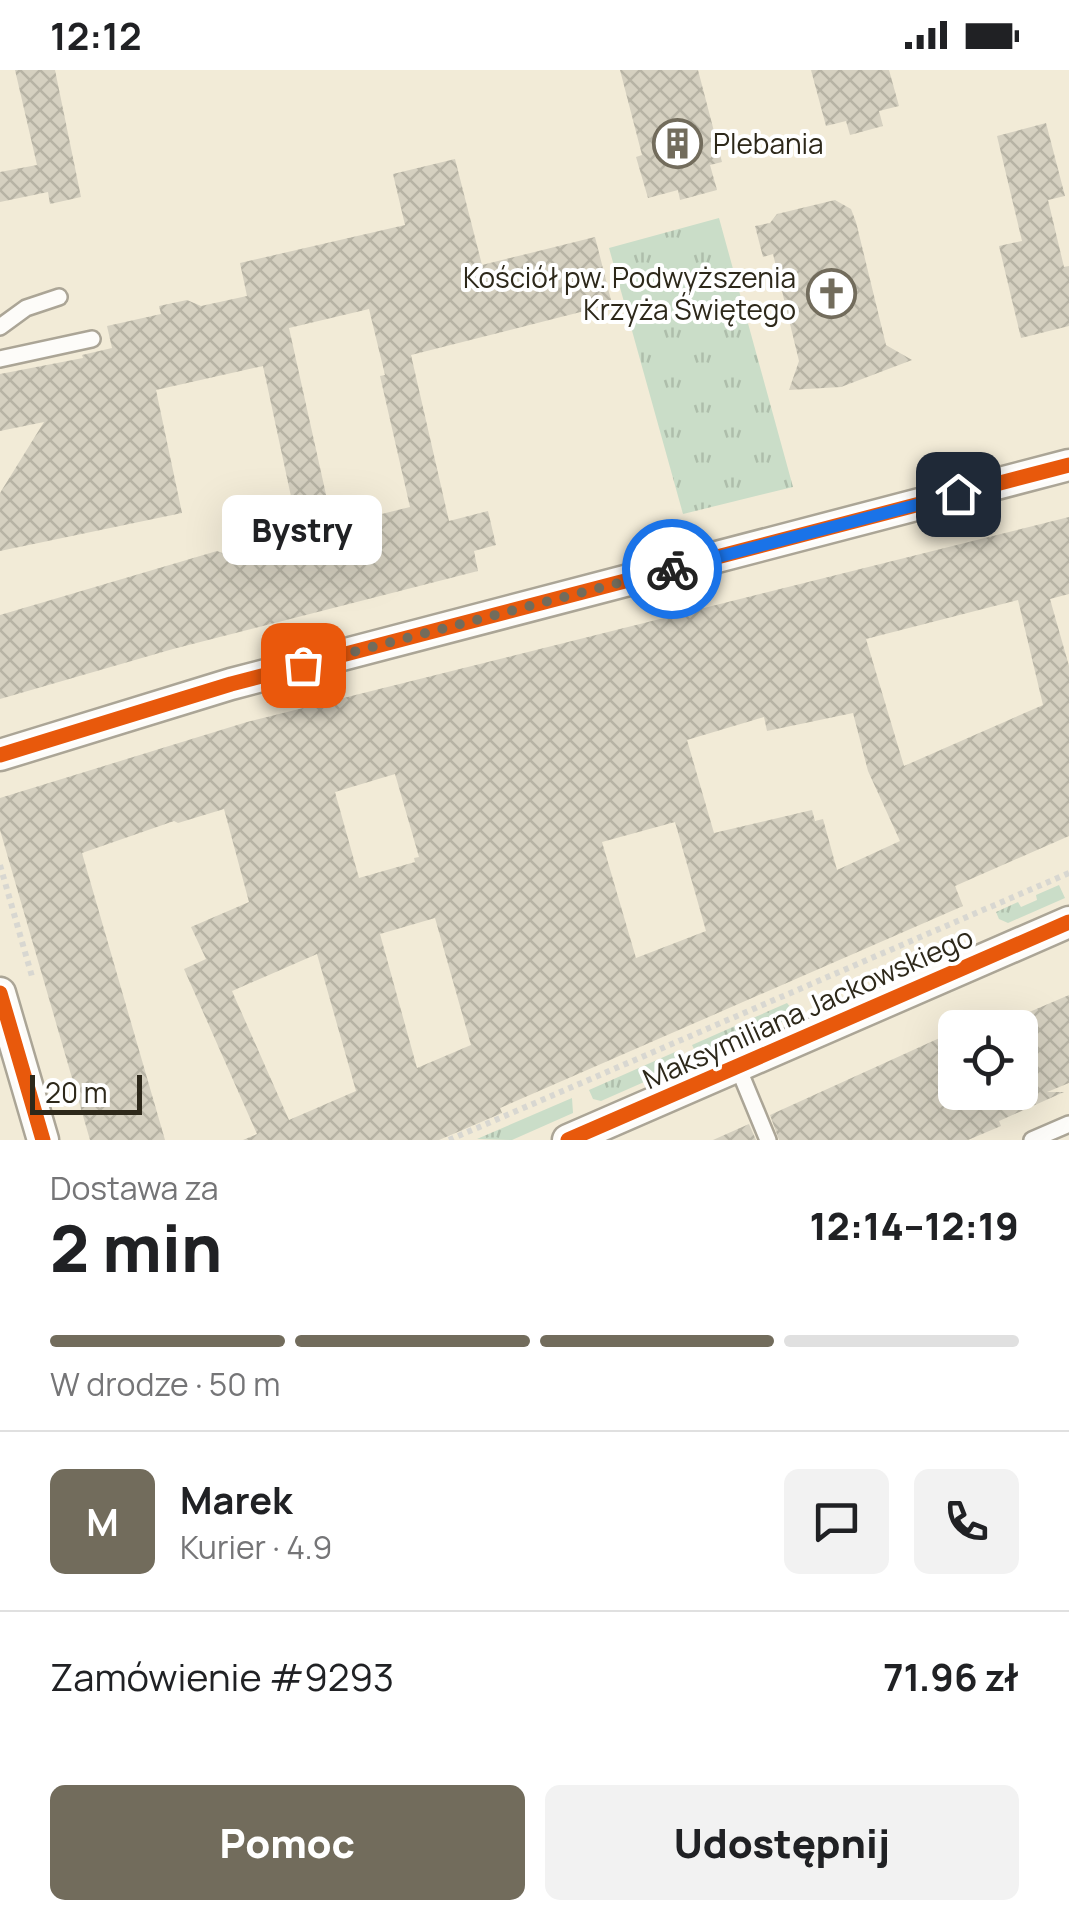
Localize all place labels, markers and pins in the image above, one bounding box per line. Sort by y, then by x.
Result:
building icon: Plebania [652,118,704,170]
place label: Plebania [713,124,824,162]
place label: Kościół pw. Podwyższenia Krzyża Świętego [463,258,796,328]
church icon: Kościół pw. Podwyższenia Krzyża Świętego [805,268,857,320]
pin [916,452,1001,537]
callout: Bystry [223,495,383,565]
pin [261,623,346,708]

